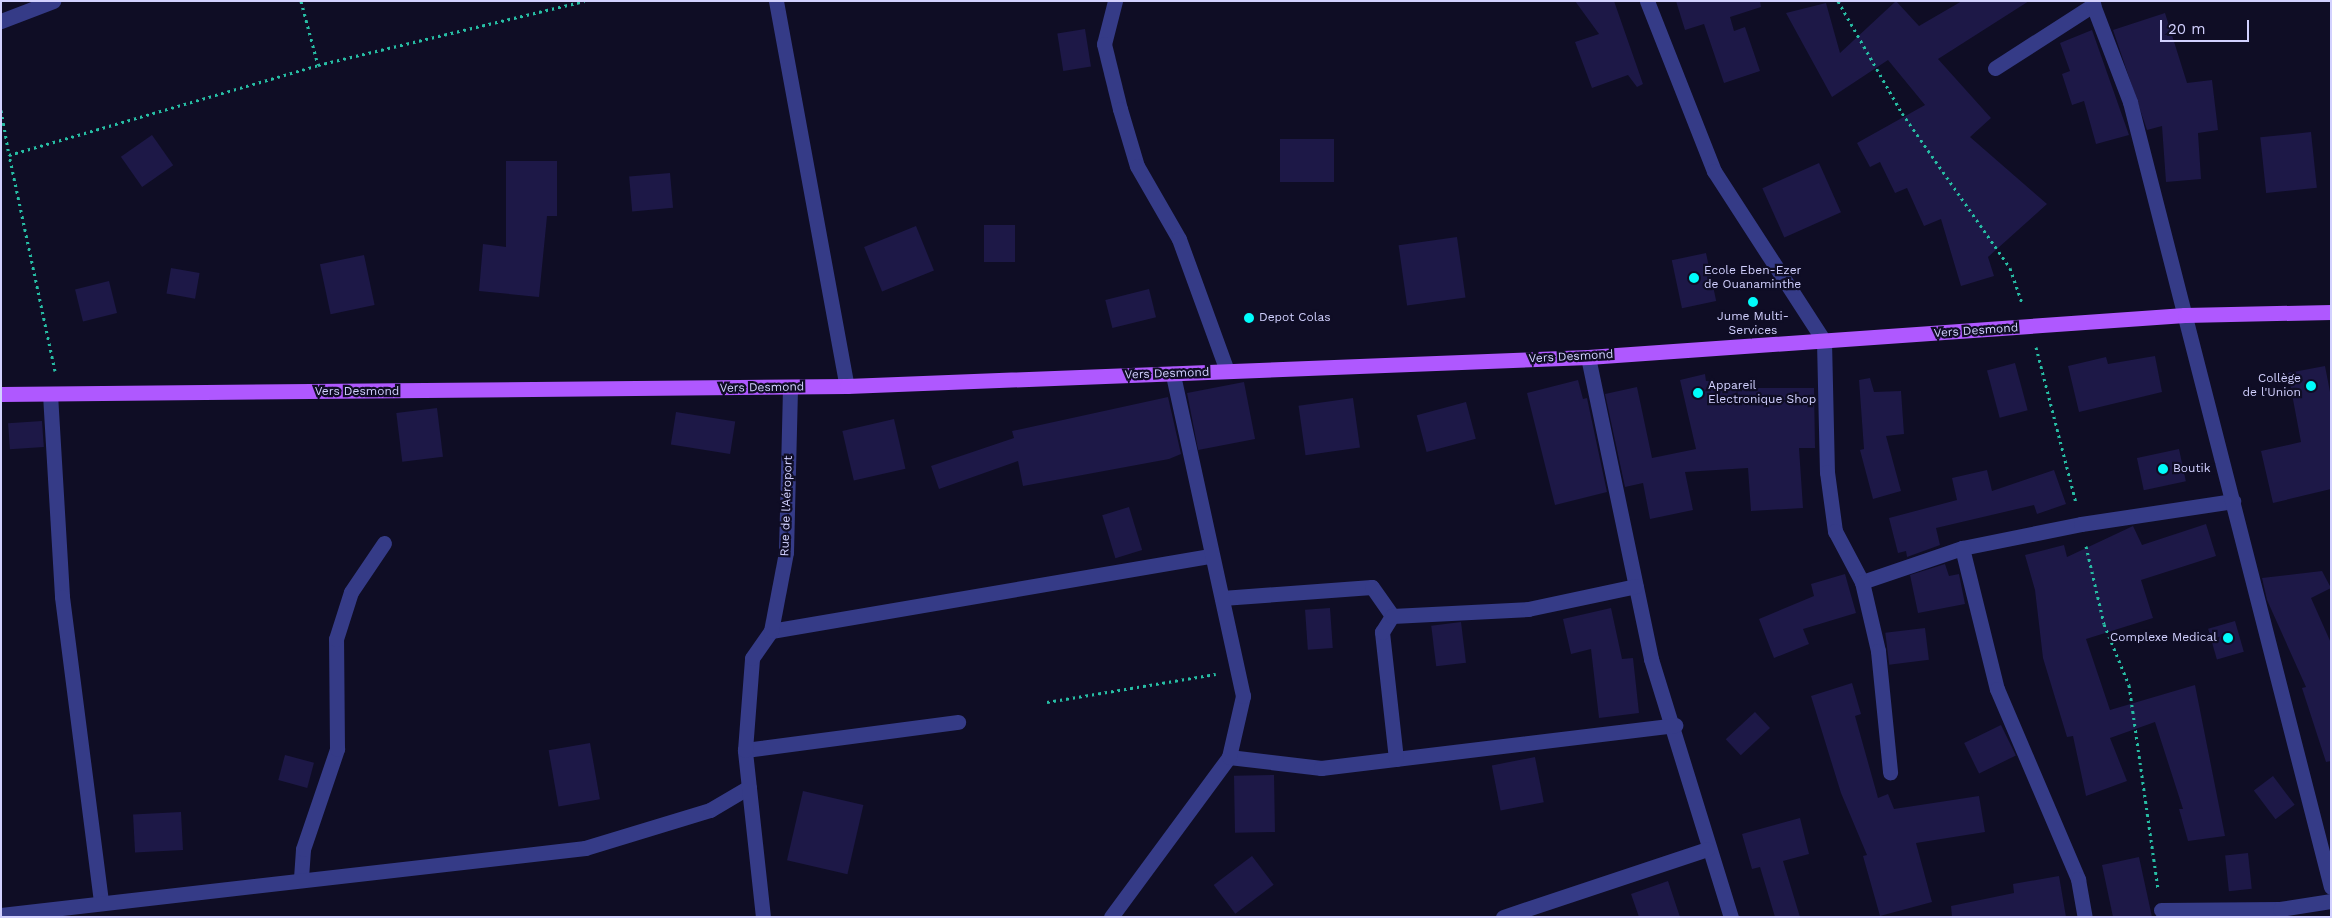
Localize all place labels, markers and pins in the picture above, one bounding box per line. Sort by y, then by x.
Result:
place label: Ecole Eben-Ezer de Ouanaminthe [1704,264,1801,292]
marker: Ecole Eben-Ezer de Ouanaminthe [1688,272,1700,284]
marker: Jume Multi- Services [1747,296,1759,308]
place label: Jume Multi- Services [1717,310,1789,338]
place label: Depot Colas [1259,311,1331,325]
marker: Depot Colas [1243,312,1255,324]
place label: Collège de l'Union [2243,372,2301,400]
place label: Appareil Electronique Shop [1708,379,1816,407]
marker: Collège de l'Union [2305,380,2317,392]
marker: Appareil Electronique Shop [1692,387,1704,399]
place label: Boutik [2173,462,2210,476]
marker: Boutik [2157,463,2169,475]
place label: Complexe Medical [2110,631,2217,645]
marker: Complexe Medical [2221,631,2235,645]

